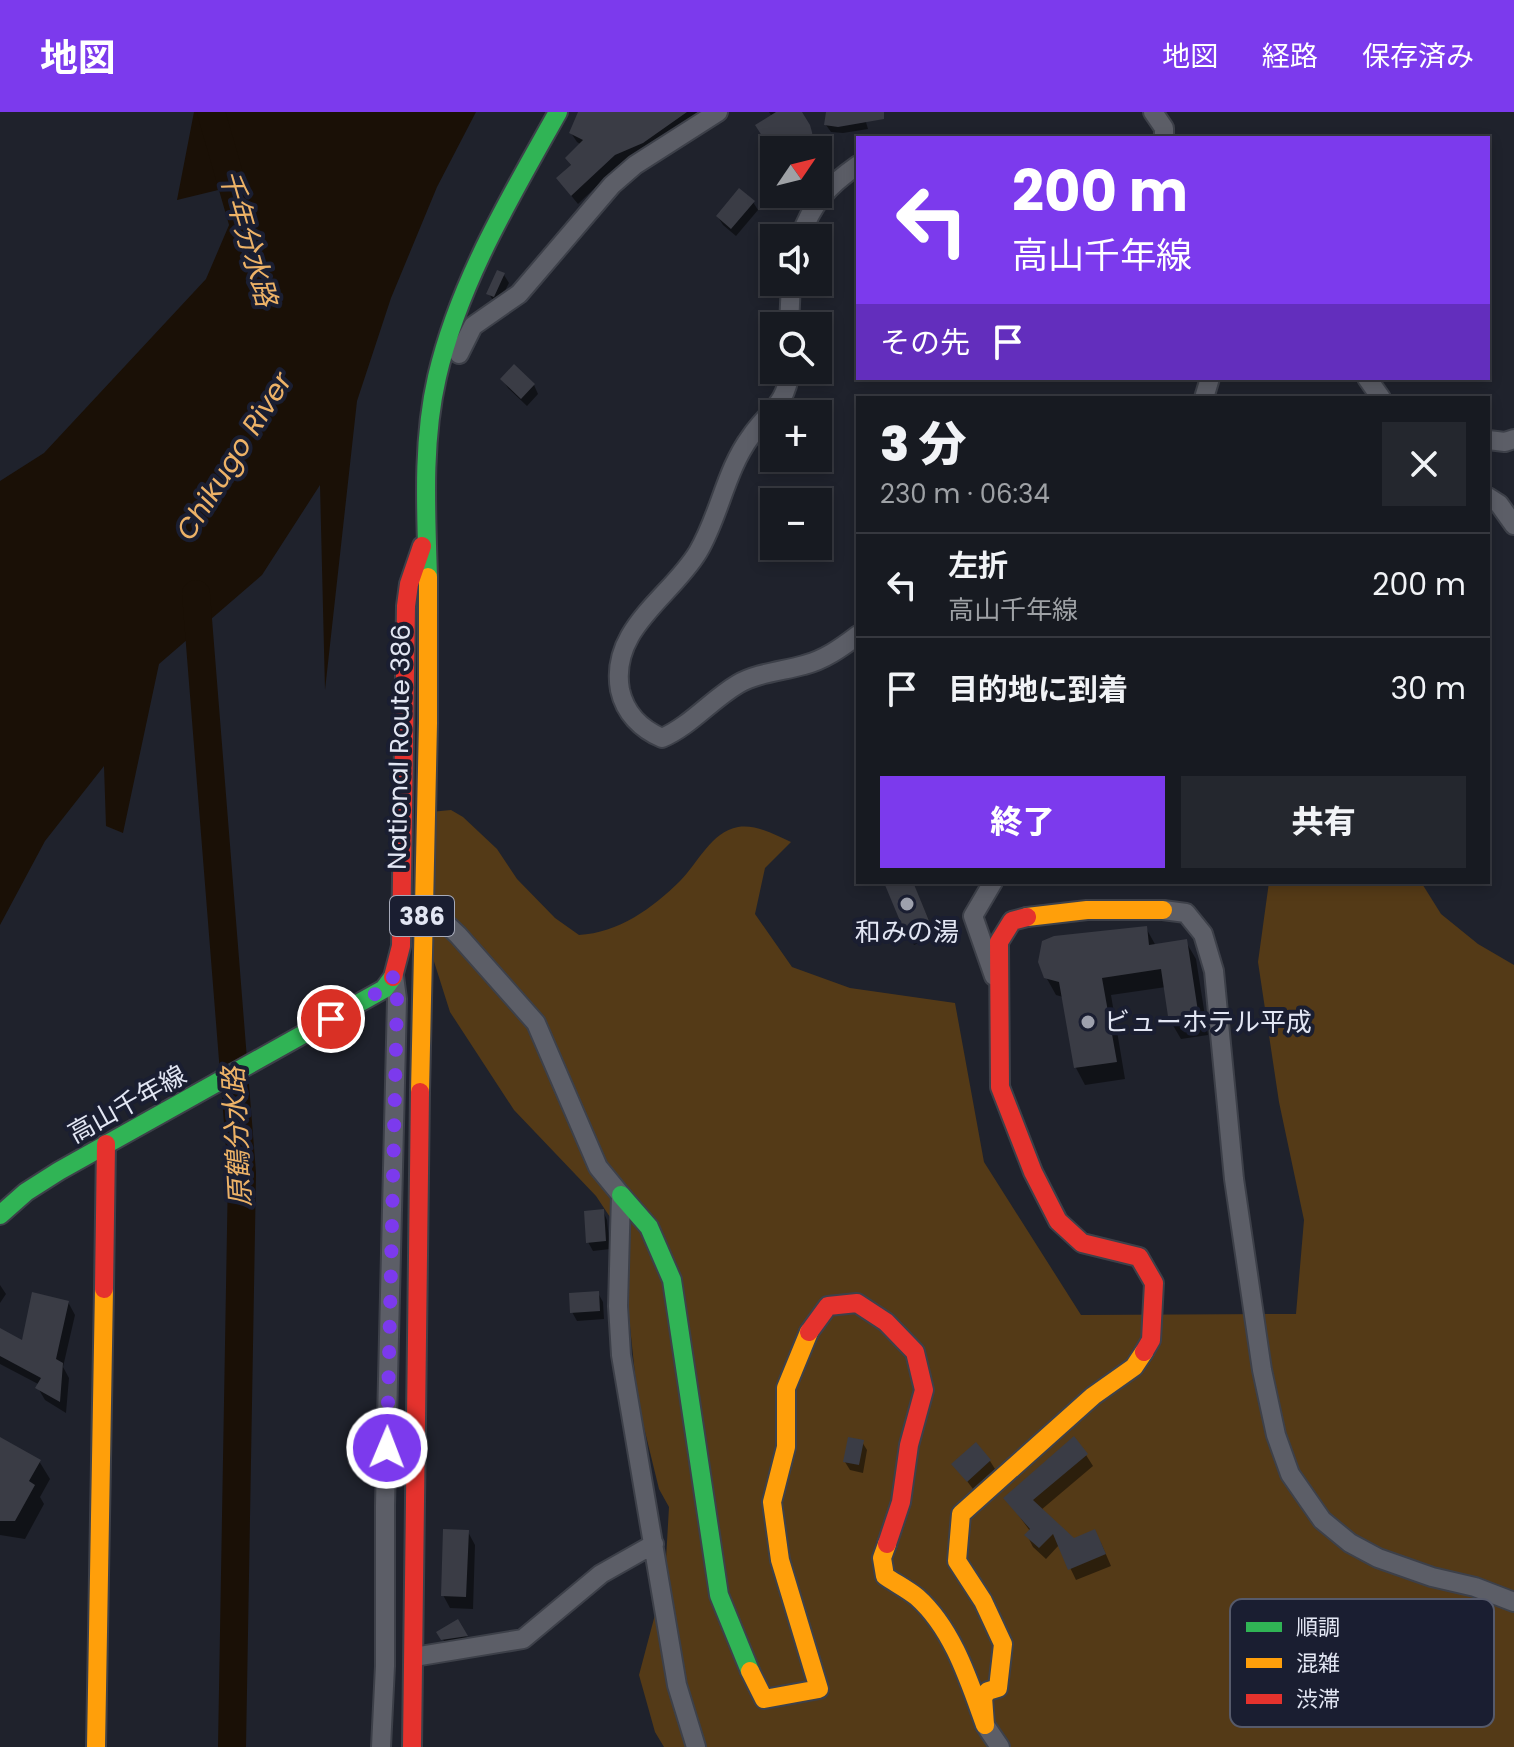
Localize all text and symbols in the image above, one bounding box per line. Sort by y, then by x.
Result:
text: 地図 [40,31,116,84]
text: 地図 [1162,37,1218,76]
text: 経路 [1262,37,1318,76]
text: 保存済み [1362,37,1474,76]
north arrow [760,136,832,208]
map controls [760,136,832,560]
text: 200 m [1012,152,1188,231]
water label: 千年分水路 [210,165,287,313]
icon: left [880,168,984,272]
button: sound [760,224,832,296]
text: 高山千年線 [1012,230,1192,281]
button: search [760,312,832,384]
icon: arrive [986,320,1030,364]
text: その先 [880,321,970,364]
water label: Chikugo River [167,364,302,547]
button: + [760,400,832,472]
text: 3 分 [880,411,966,478]
button: close [1382,422,1466,506]
text: 230 m · 06:34 [880,476,1050,512]
button: − [760,488,832,560]
text: 左折 [948,544,1008,587]
icon: left [880,563,924,607]
text: 200 m [1372,563,1466,606]
text: 高山千年線 [948,592,1078,628]
street label: National Route 386 [379,624,419,870]
icon: arrive [880,667,924,711]
text: 30 m [1391,667,1466,710]
text: 目的地に到着 [948,668,1128,711]
button: 終了 [880,776,1165,868]
button: 共有 [1181,776,1466,868]
marker: 和みの湯 [898,895,916,913]
road number: 386 [390,896,454,936]
place label: 和みの湯 [855,914,959,950]
pin [297,985,365,1053]
icon: arrive [309,997,353,1041]
place label: ビューホテル平成 [1104,1004,1312,1040]
marker: ビューホテル平成 [1079,1013,1097,1031]
street label: 高山千年線 [61,1057,193,1151]
water label: 原鶴分水路 [214,1064,260,1208]
position arrow [345,1406,429,1490]
legend [1230,1599,1494,1727]
text: 順調 [1296,1612,1340,1643]
text: 混雑 [1296,1648,1340,1679]
text: 渋滞 [1296,1684,1340,1715]

